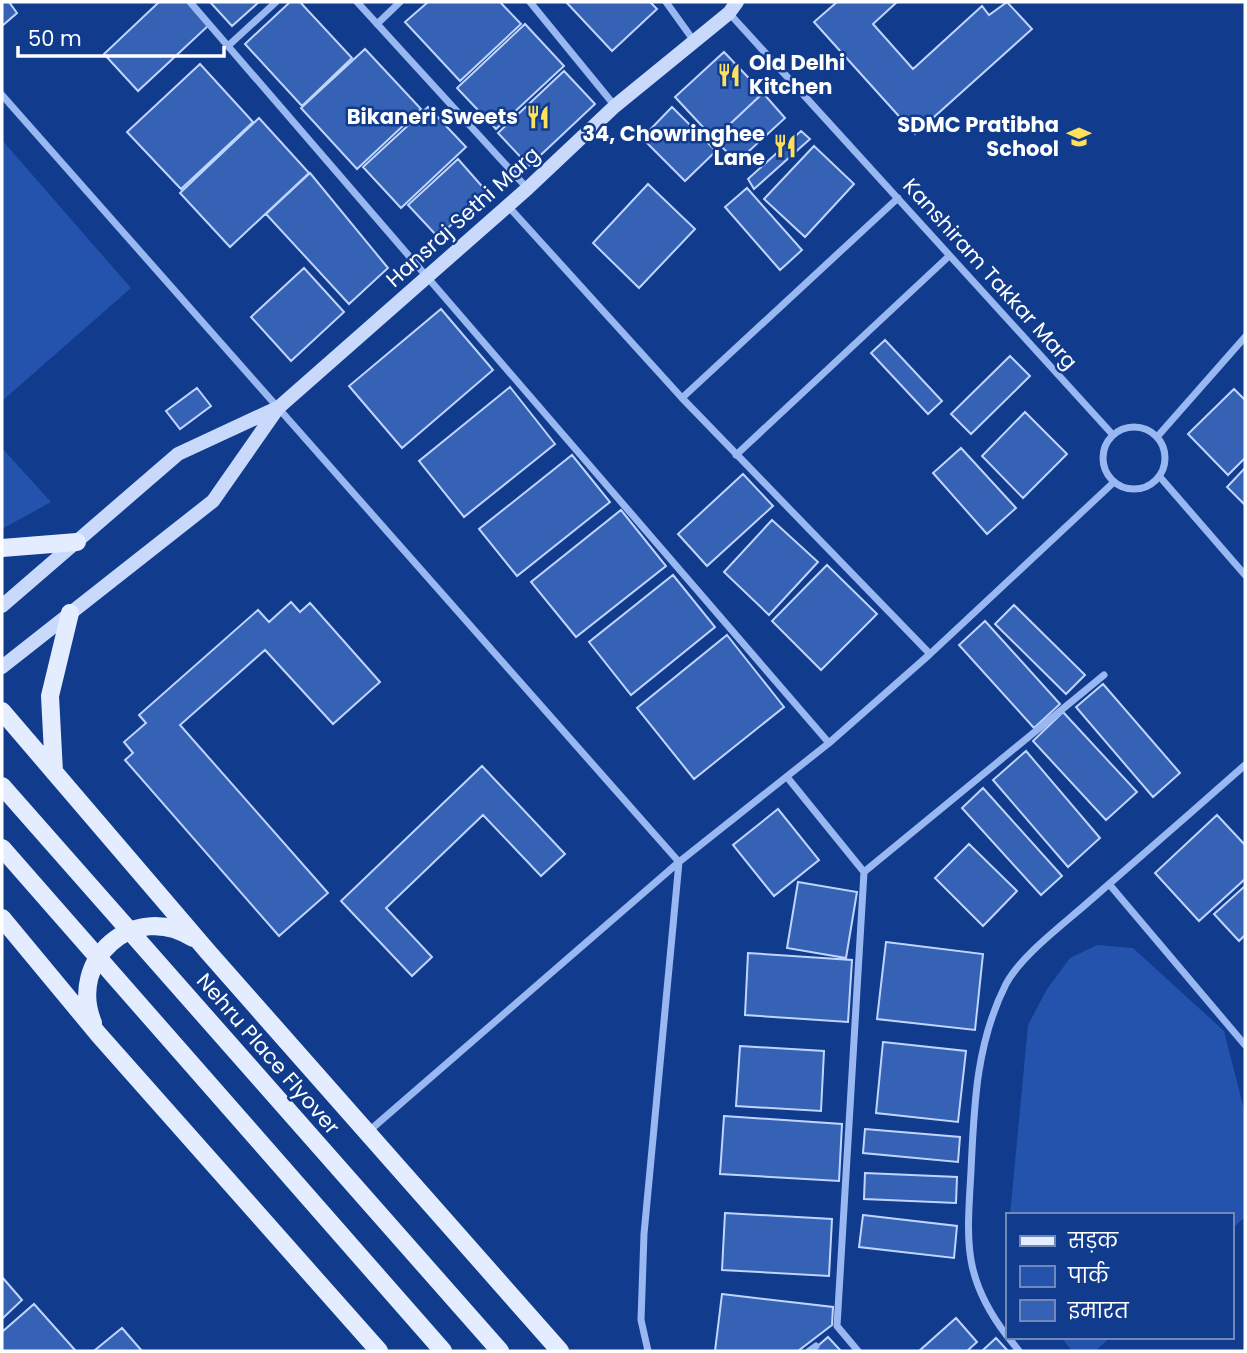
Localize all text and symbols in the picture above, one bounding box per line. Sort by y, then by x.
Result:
scale bar [18,14,224,58]
text: 50 m [28,24,82,53]
place label: Old Delhi Kitchen [749,48,845,101]
restaurant icon: Old Delhi Kitchen [715,61,743,89]
place label: Bikaneri Sweets [347,102,518,131]
restaurant icon: Bikaneri Sweets [524,103,552,131]
place label: SDMC Pratibha School [897,110,1059,163]
place label: 34, Chowringhee Lane [582,119,765,172]
school or university icon: SDMC Pratibha School [1065,123,1093,151]
restaurant icon: 34, Chowringhee Lane [771,132,799,160]
street label: Hansraj Sethi Marg [380,140,546,293]
street label: Kanshiram Takkar Marg [897,172,1084,376]
street label: Nehru Place Flyover [190,967,347,1141]
legend [1006,1213,1233,1339]
text: सड़क [1067,1226,1119,1255]
text: पार्क [1067,1261,1110,1290]
text: इमारत [1067,1296,1130,1325]

